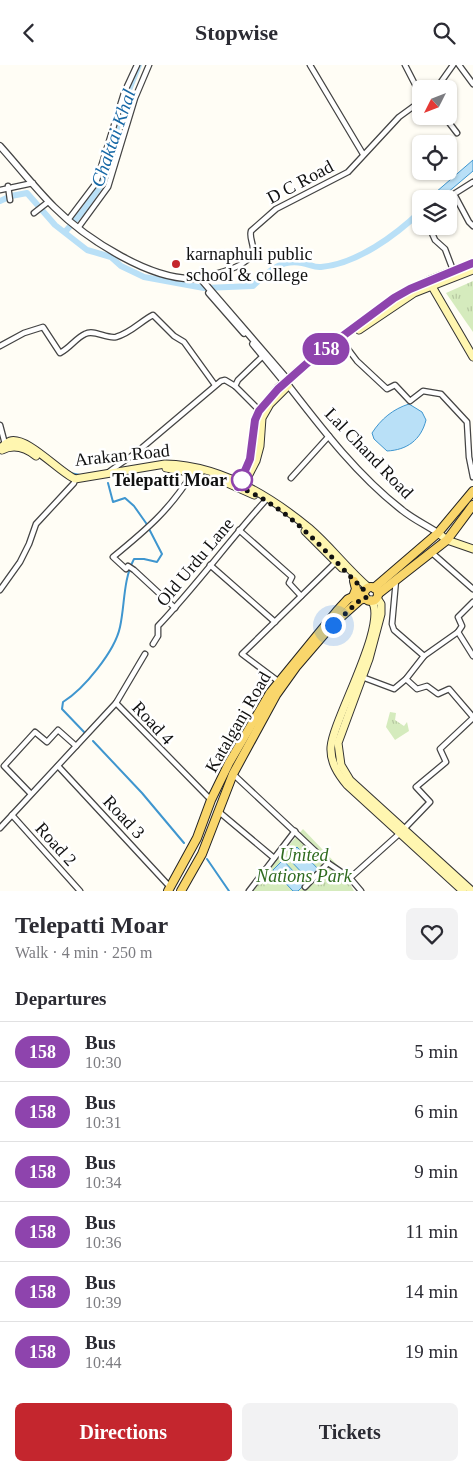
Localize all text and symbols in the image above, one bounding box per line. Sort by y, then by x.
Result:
icon: back [15,19,43,47]
icon: search [430,19,458,47]
text: Stopwise [195,20,278,45]
north arrow [412,80,458,125]
map controls [412,80,457,235]
water label: Chaktai Khal [86,86,140,190]
button: locate [412,135,457,180]
street label: D C Road [264,156,336,208]
button: layers [412,190,457,235]
place label: karnaphuli public school & college [186,244,312,285]
marker: karnaphuli public school & college [170,258,182,270]
line badge: 158 [297,333,355,365]
text: 158 [313,339,340,359]
street label: Lal Chand Road [321,404,417,502]
street label: Arakan Road [73,440,171,470]
marker: Telepatti Moar [231,469,253,491]
place label: Telepatti Moar [112,470,227,490]
street label: Old Urdu Lane [152,514,238,610]
your location [321,613,346,638]
street label: Katalganj Road [201,668,275,776]
street label: Road 4 [128,697,178,749]
street label: Road 3 [99,791,149,843]
street label: Road 2 [31,818,81,870]
park label: United Nations Park [255,845,353,886]
button: heart [406,908,458,960]
text: Telepatti Moar [15,912,168,938]
text: Walk · 4 min · 250 m [15,944,152,961]
text: Departures [15,988,106,1009]
text: Bus [85,1032,116,1053]
text: 5 min [414,1041,458,1062]
text: 158 [29,1042,56,1062]
text: 10:30 [85,1054,121,1071]
text: Bus [85,1092,116,1113]
text: 6 min [414,1101,458,1122]
text: 158 [29,1102,56,1122]
text: 10:31 [85,1114,121,1131]
text: Bus [85,1152,116,1173]
text: 9 min [414,1161,458,1182]
text: 158 [29,1162,56,1182]
text: 10:34 [85,1174,121,1191]
text: Bus [85,1212,116,1233]
text: 11 min [405,1221,458,1242]
text: 158 [29,1222,56,1242]
text: 10:36 [85,1234,121,1251]
text: Bus [85,1272,116,1293]
text: 14 min [405,1281,458,1302]
text: 158 [29,1282,56,1302]
text: 10:39 [85,1294,121,1311]
text: Bus [85,1332,116,1353]
text: 19 min [405,1341,458,1362]
text: 158 [29,1342,56,1362]
text: 10:44 [85,1354,121,1371]
button: Directions [15,1403,232,1461]
button: Tickets [242,1403,458,1461]

